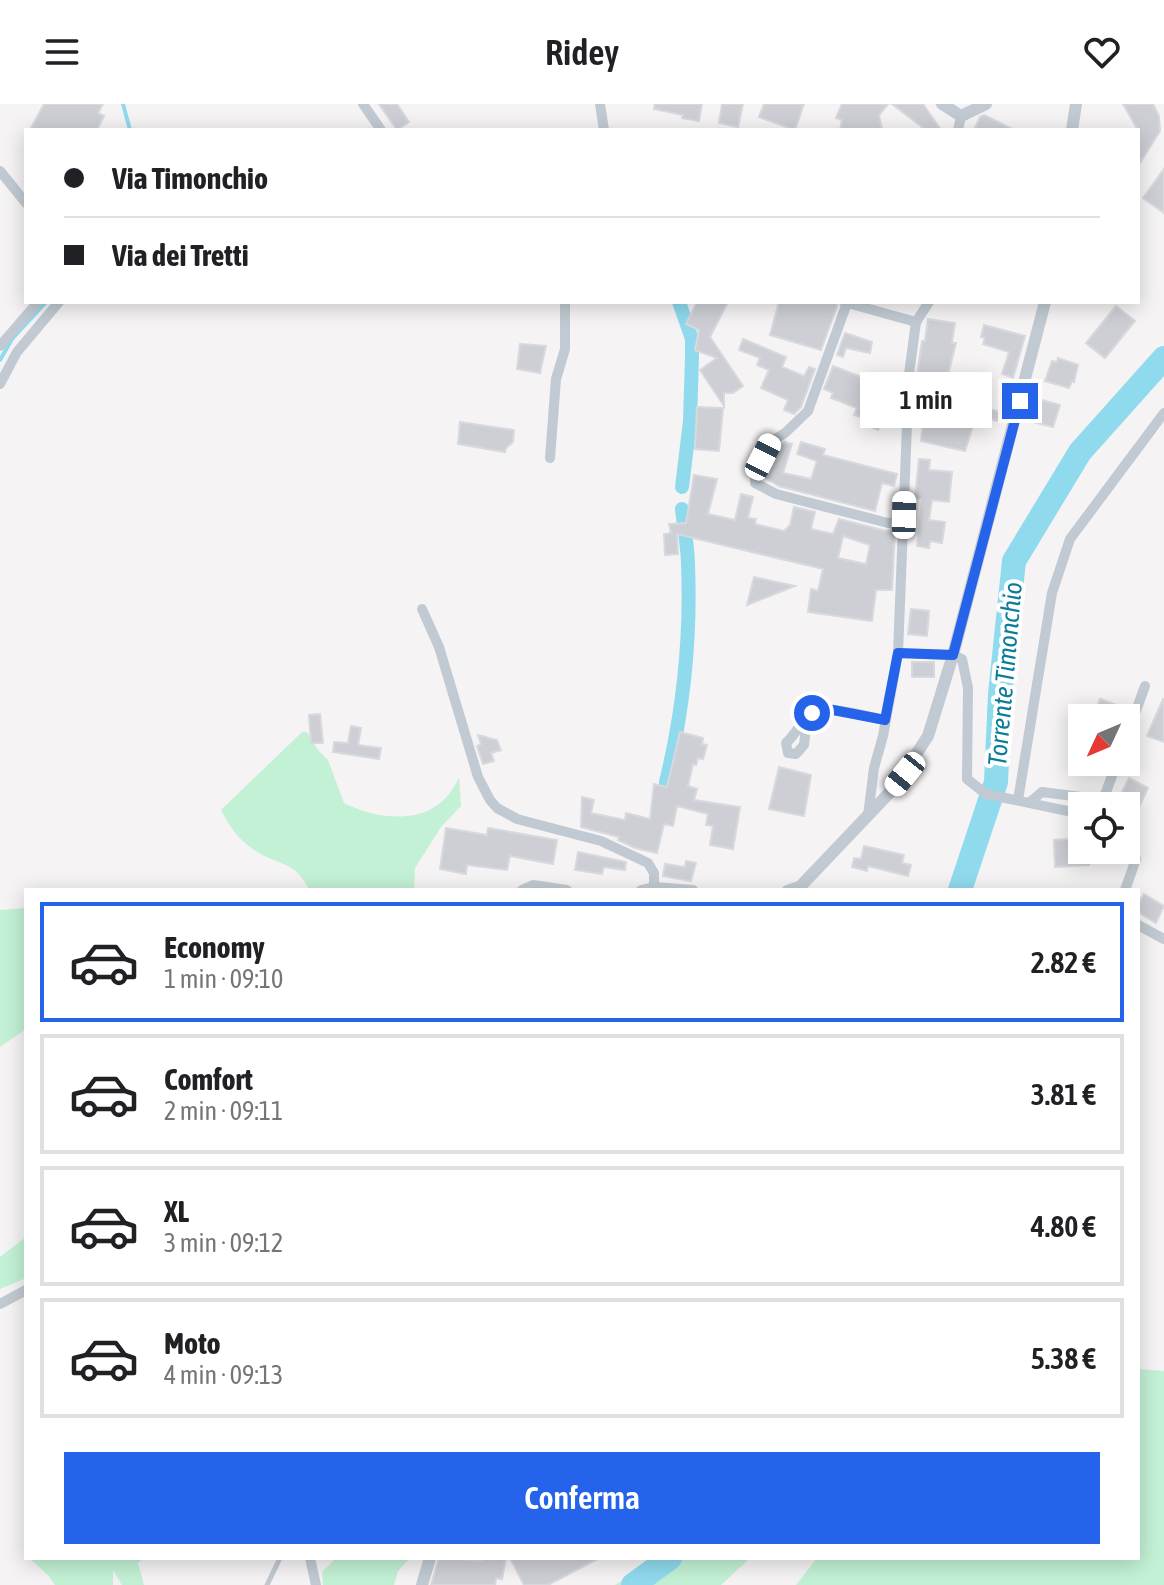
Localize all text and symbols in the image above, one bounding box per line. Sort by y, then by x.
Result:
icon: menu [40,30,84,74]
icon: heart [1080,30,1124,74]
text: Ridey [545,31,619,73]
text: Via Timonchio [112,161,268,195]
text: Via dei Tretti [112,238,249,272]
callout: 1 min [860,373,992,429]
route end [1002,383,1038,419]
text: 1 min [899,385,953,415]
car [741,430,785,484]
car [892,491,916,539]
water label: Torrente Timonchio [982,581,1028,767]
route start [794,695,830,731]
north arrow [1068,704,1140,776]
map controls [1068,704,1140,864]
car [881,748,929,800]
button: locate [1068,792,1140,864]
icon: car [68,926,140,998]
text: Economy [164,930,265,964]
text: 2.82 € [1031,945,1096,979]
text: 1 min · 09:10 [164,964,283,994]
icon: car [68,1058,140,1130]
text: Comfort [164,1062,253,1096]
text: 3.81 € [1031,1077,1096,1111]
text: 2 min · 09:11 [164,1096,283,1126]
icon: car [68,1190,140,1262]
text: XL [164,1194,189,1228]
text: 4.80 € [1031,1209,1096,1243]
text: 3 min · 09:12 [164,1228,283,1258]
icon: car [68,1322,140,1394]
text: Moto [164,1326,221,1360]
text: 5.38 € [1031,1341,1096,1375]
text: 4 min · 09:13 [164,1360,283,1390]
button: Conferma [64,1452,1100,1544]

